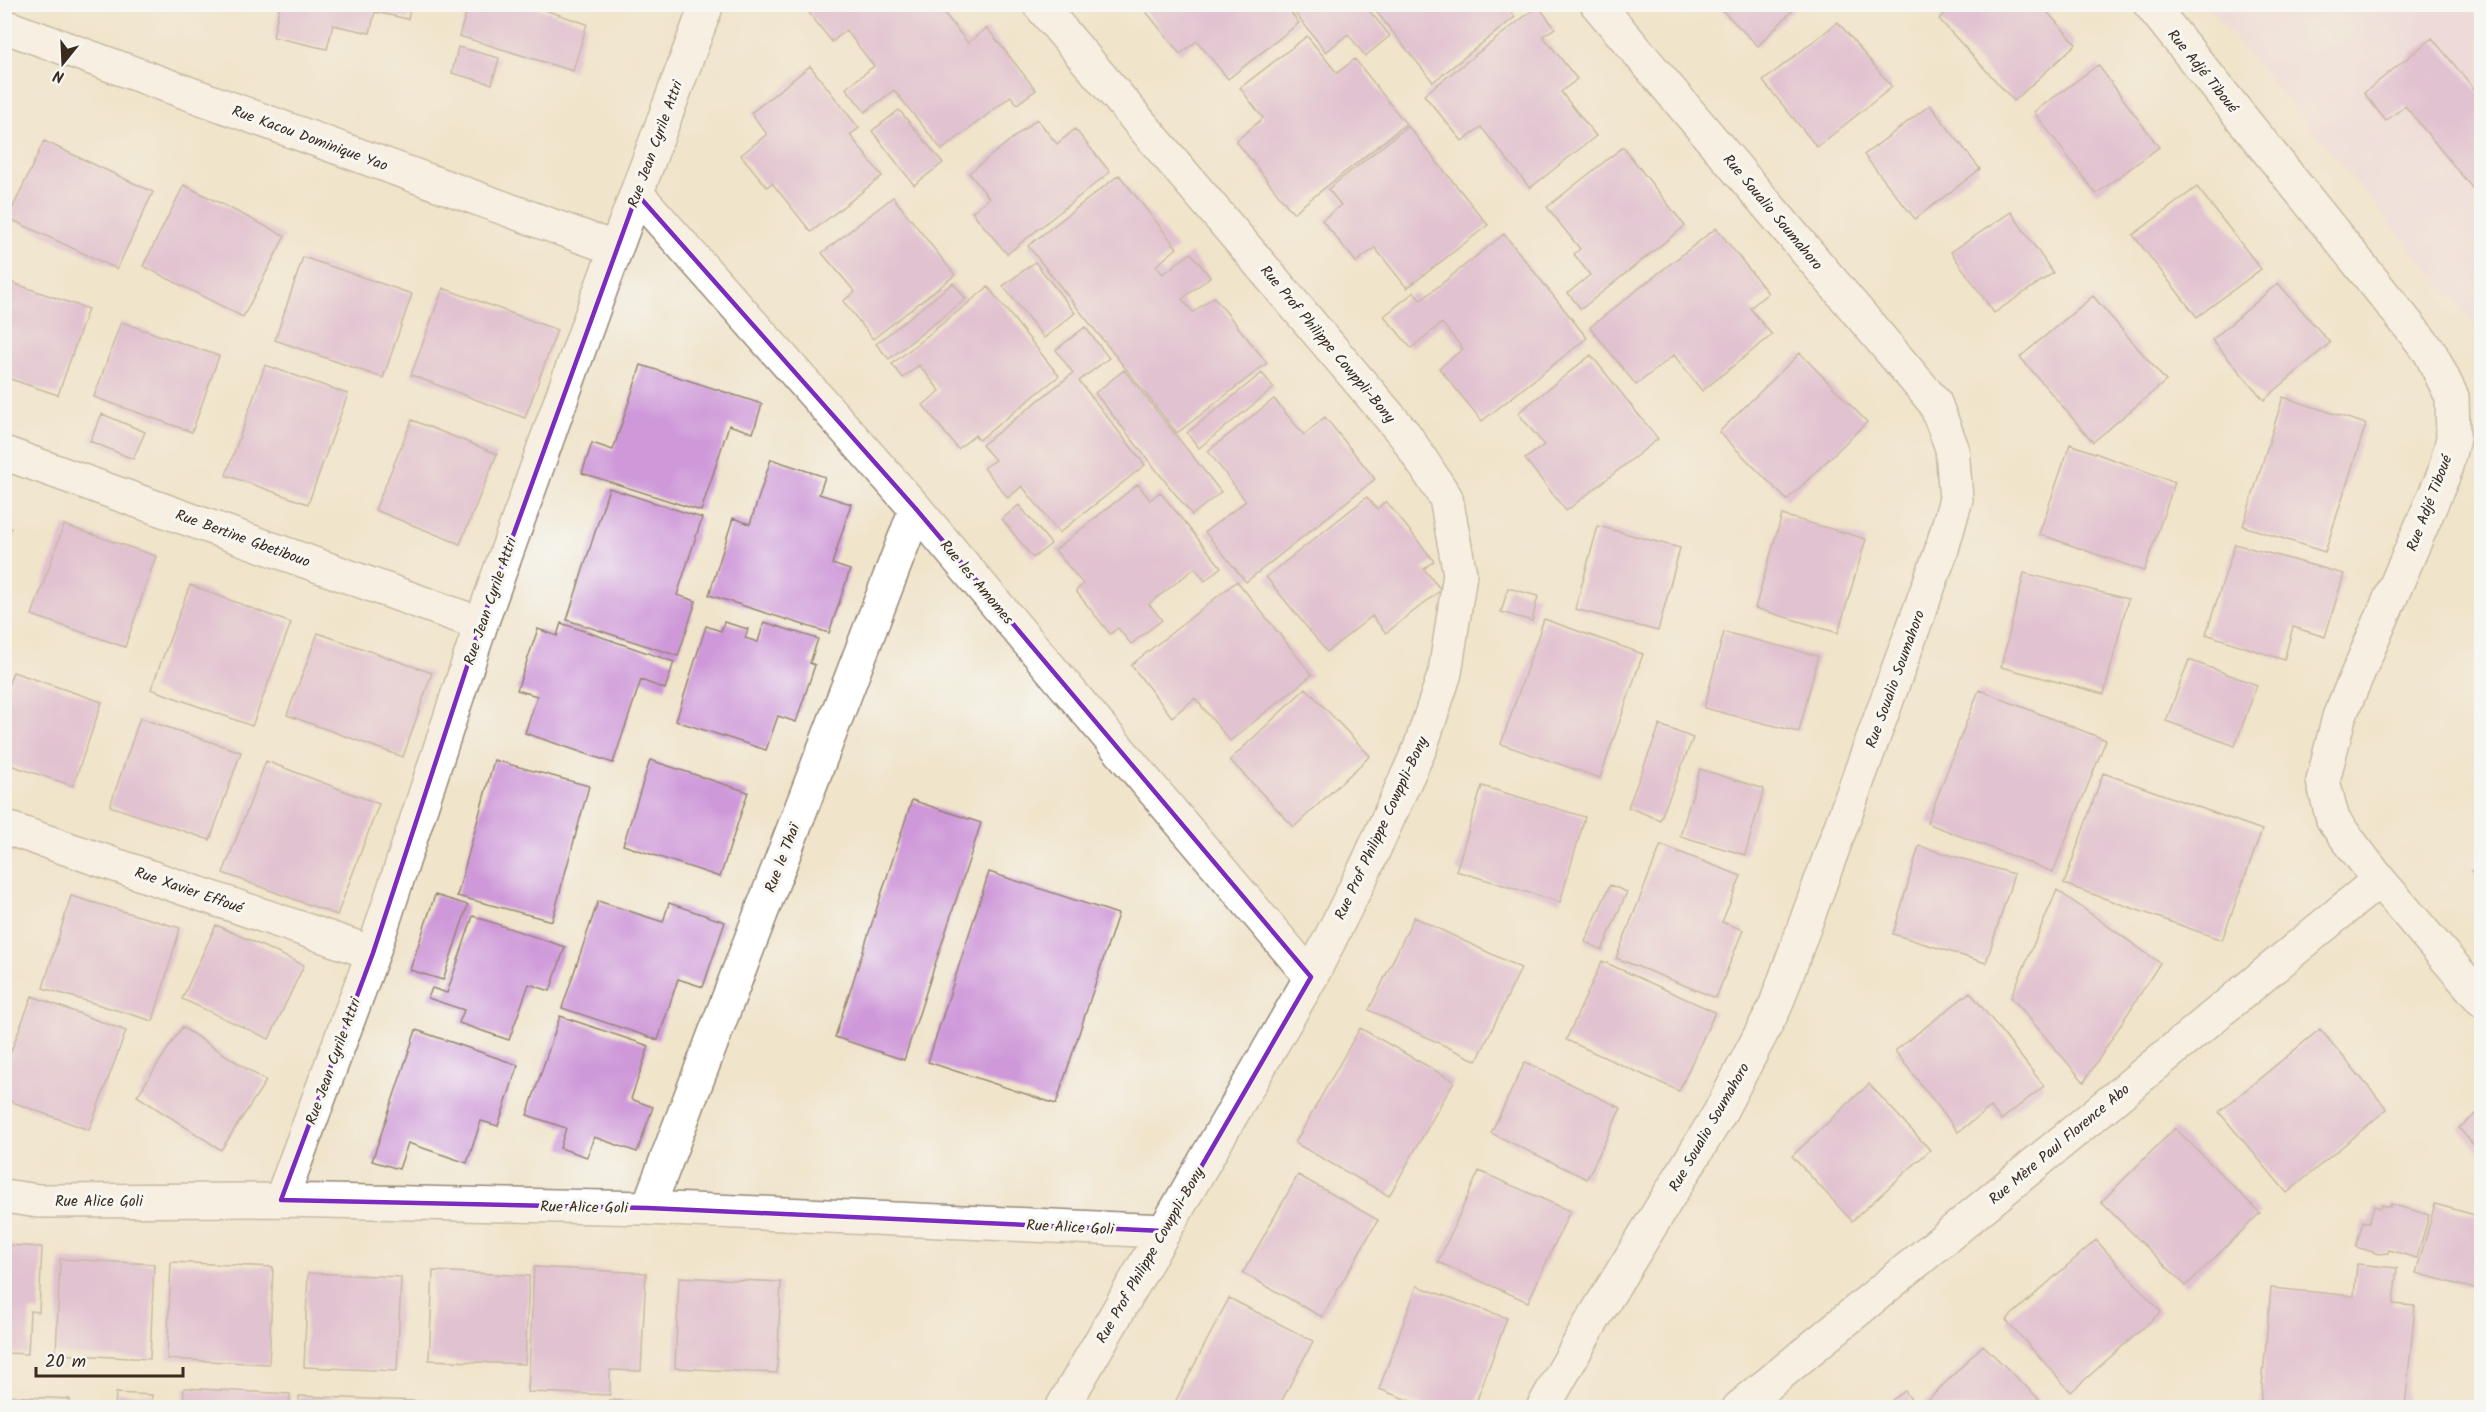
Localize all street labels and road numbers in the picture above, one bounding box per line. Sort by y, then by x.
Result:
street label: Rue Adjé Tiboué [2161,25,2244,120]
street label: Rue Jean Cyrile Attri [622,76,691,211]
street label: Rue Kacou Dominique Yao [228,100,391,178]
street label: Rue Soualio Soumahoro [1716,149,1828,276]
street label: Rue Prof Philippe Cowppli-Bony [1254,260,1401,430]
street label: Rue Adjé Tiboué [2400,450,2460,555]
street label: Rue Bertine Gbetibouo [172,503,314,575]
street label: Rue Jean Cyrile Attri [458,533,525,669]
street label: Rue les Amomes [933,535,1019,631]
street label: Rue Soualio Soumahoro [1860,607,1932,752]
street label: Rue Prof Philippe Cowppli-Bony [1329,732,1435,924]
street label: Rue le Thaï [759,819,808,896]
street label: Rue Xavier Effoué [131,861,248,921]
street label: Rue Jean Cyrile Attri [300,993,369,1128]
street label: Rue Soualio Soumahoro [1663,1058,1757,1196]
street label: Rue Mère Paul Florence Abo [1984,1078,2136,1211]
street label: Rue Prof Philippe Cowppli-Bony [1090,1162,1212,1348]
street label: Rue Alice Goli [55,1190,144,1214]
street label: Rue Alice Goli [540,1195,629,1221]
street label: Rue Alice Goli [1025,1214,1116,1242]

